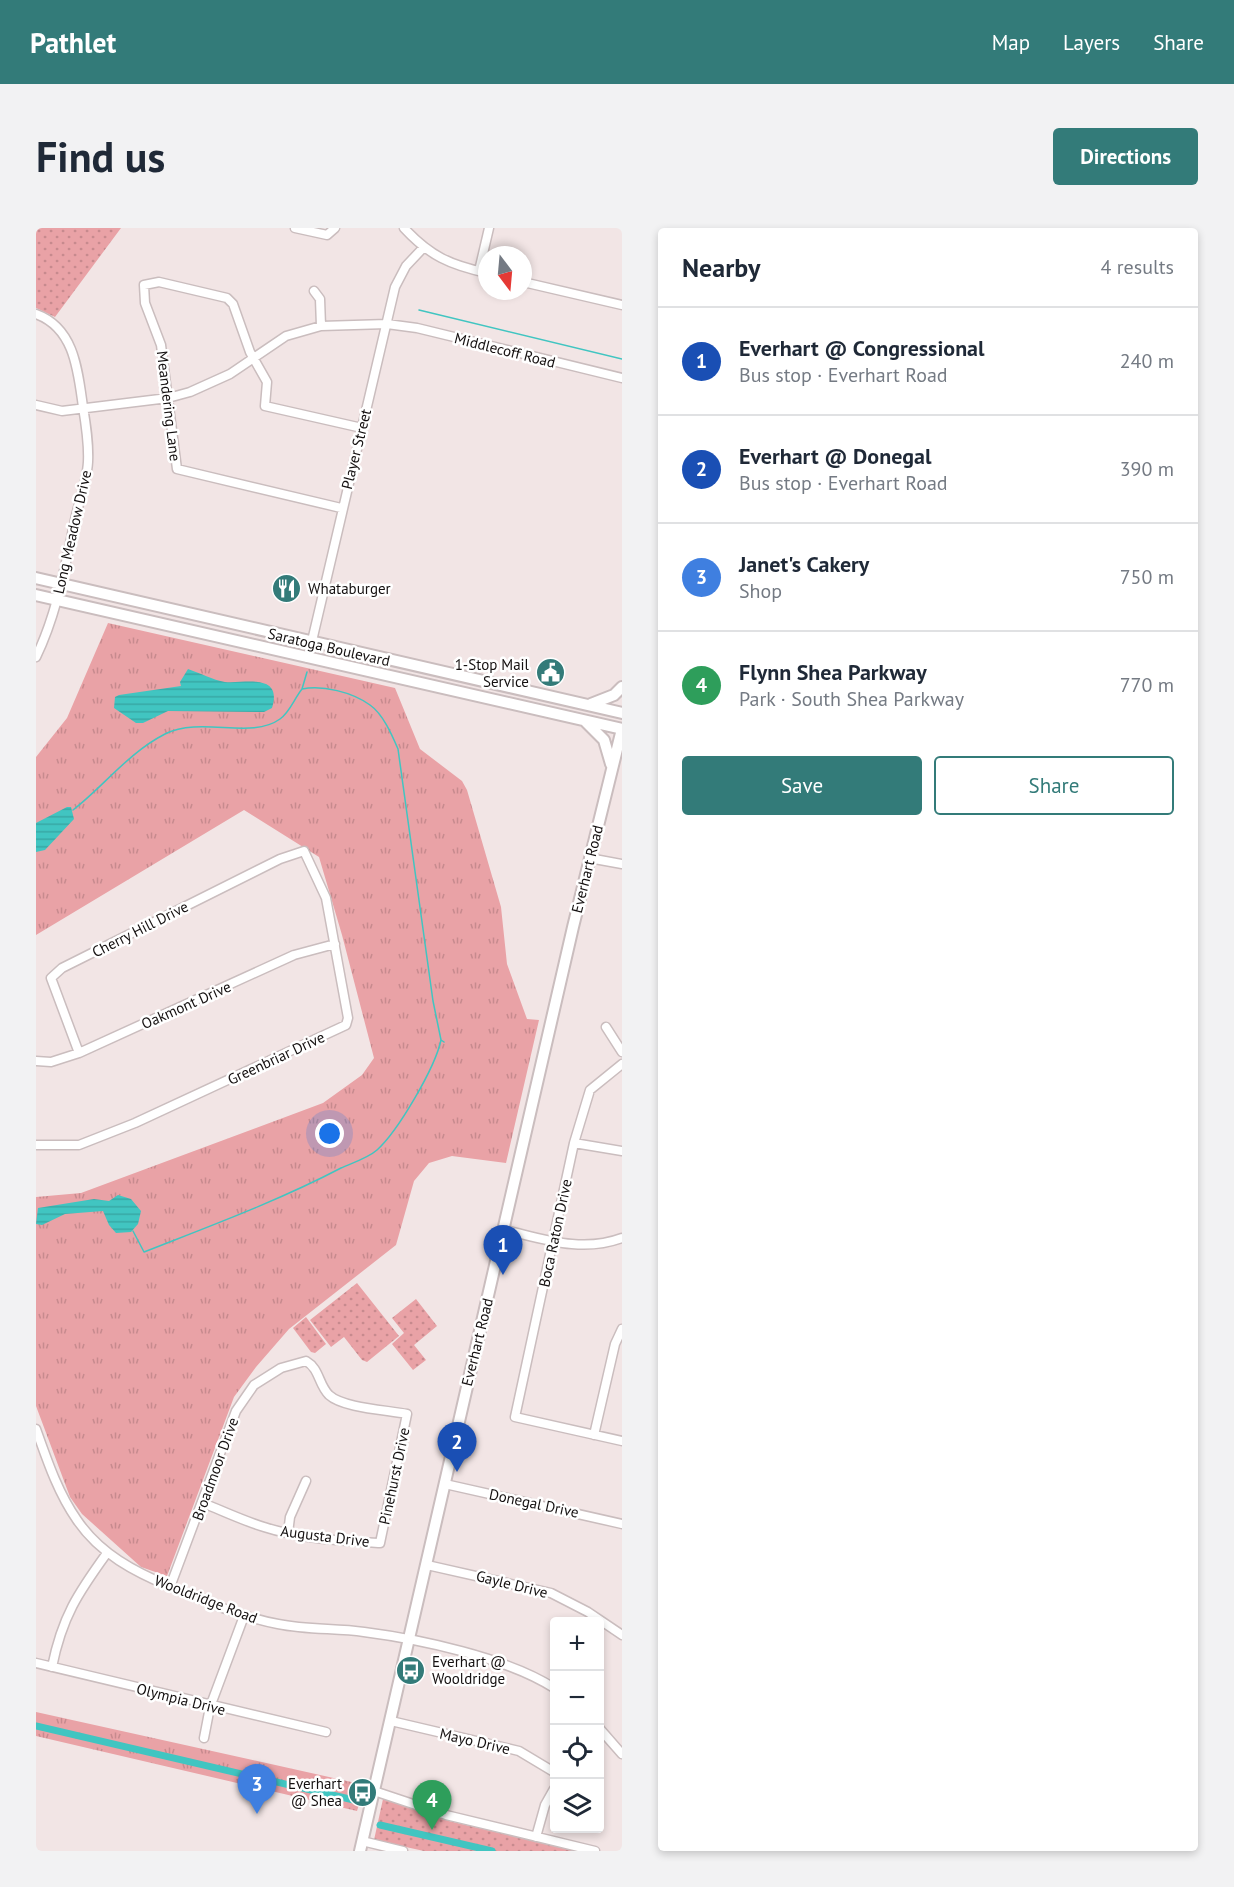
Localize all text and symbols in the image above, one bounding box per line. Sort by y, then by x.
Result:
text: Pathlet [30,24,116,61]
text: Map [992,29,1030,56]
text: Layers [1063,29,1120,56]
text: Share [1153,29,1204,56]
button: Directions [1053,128,1198,185]
text: Find us [36,129,165,184]
north arrow [478,246,532,300]
text: Nearby [682,251,760,284]
text: 4 results [1101,254,1174,280]
street label: Middlecoff Road [452,328,558,372]
text: Everhart @ Congressional [739,334,985,362]
text: 1 [696,348,707,374]
text: 240 m [1120,348,1174,374]
street label: Meandering Lane [153,350,185,462]
text: Bus stop · Everhart Road [739,362,948,388]
street label: Player Street [337,407,375,491]
text: Everhart @ Donegal [739,442,931,470]
text: 2 [696,456,707,482]
text: 390 m [1120,456,1174,482]
street label: Long Meadow Drive [49,468,95,596]
text: Bus stop · Everhart Road [739,470,948,496]
text: Janet's Cakery [739,550,869,578]
text: 3 [696,564,707,590]
text: 750 m [1120,564,1174,590]
restaurant icon: Whataburger [271,572,303,604]
text: Shop [739,578,782,604]
place label: Whataburger [308,579,391,598]
street label: Saratoga Boulevard [266,624,392,670]
place label: 1-Stop Mail Service [455,655,530,691]
public building icon: 1-Stop Mail Service [534,657,566,689]
text: Flynn Shea Parkway [739,658,927,686]
text: 4 [696,672,707,698]
text: 770 m [1120,672,1174,698]
text: Park · South Shea Parkway [739,686,964,712]
button: Save [682,756,922,815]
button: Share [934,756,1174,815]
street label: Everhart Road [567,823,607,915]
street label: Cherry Hill Drive [89,897,191,961]
street label: Oakmont Drive [138,977,234,1033]
street label: Greenbriar Drive [224,1027,328,1089]
your location [315,1119,344,1148]
street label: Boca Raton Drive [534,1177,576,1289]
pin: 1 [484,1226,522,1275]
street label: Everhart Road [457,1296,497,1388]
street label: Broadmoor Drive [188,1415,242,1523]
pin: 2 [438,1422,476,1472]
street label: Pinehurst Drive [374,1426,414,1526]
street label: Donegal Drive [488,1484,580,1522]
street label: Augusta Drive [279,1521,371,1551]
street label: Gayle Drive [474,1566,550,1602]
street label: Wooldridge Road [152,1571,260,1627]
map controls [550,1617,604,1833]
button: + [550,1617,604,1671]
place label: Everhart @ Wooldridge [432,1652,506,1688]
bus stop icon: Everhart @ Wooldridge [395,1654,427,1686]
button: − [550,1671,604,1725]
street label: Olympia Drive [135,1679,227,1719]
street label: Mayo Drive [438,1724,512,1758]
button: locate [550,1725,604,1779]
pin: 3 [238,1764,276,1814]
place label: Everhart @ Shea [288,1774,342,1810]
bus stop icon: Everhart @ Shea [347,1776,379,1808]
button: layers [550,1779,604,1833]
pin: 4 [412,1780,452,1830]

